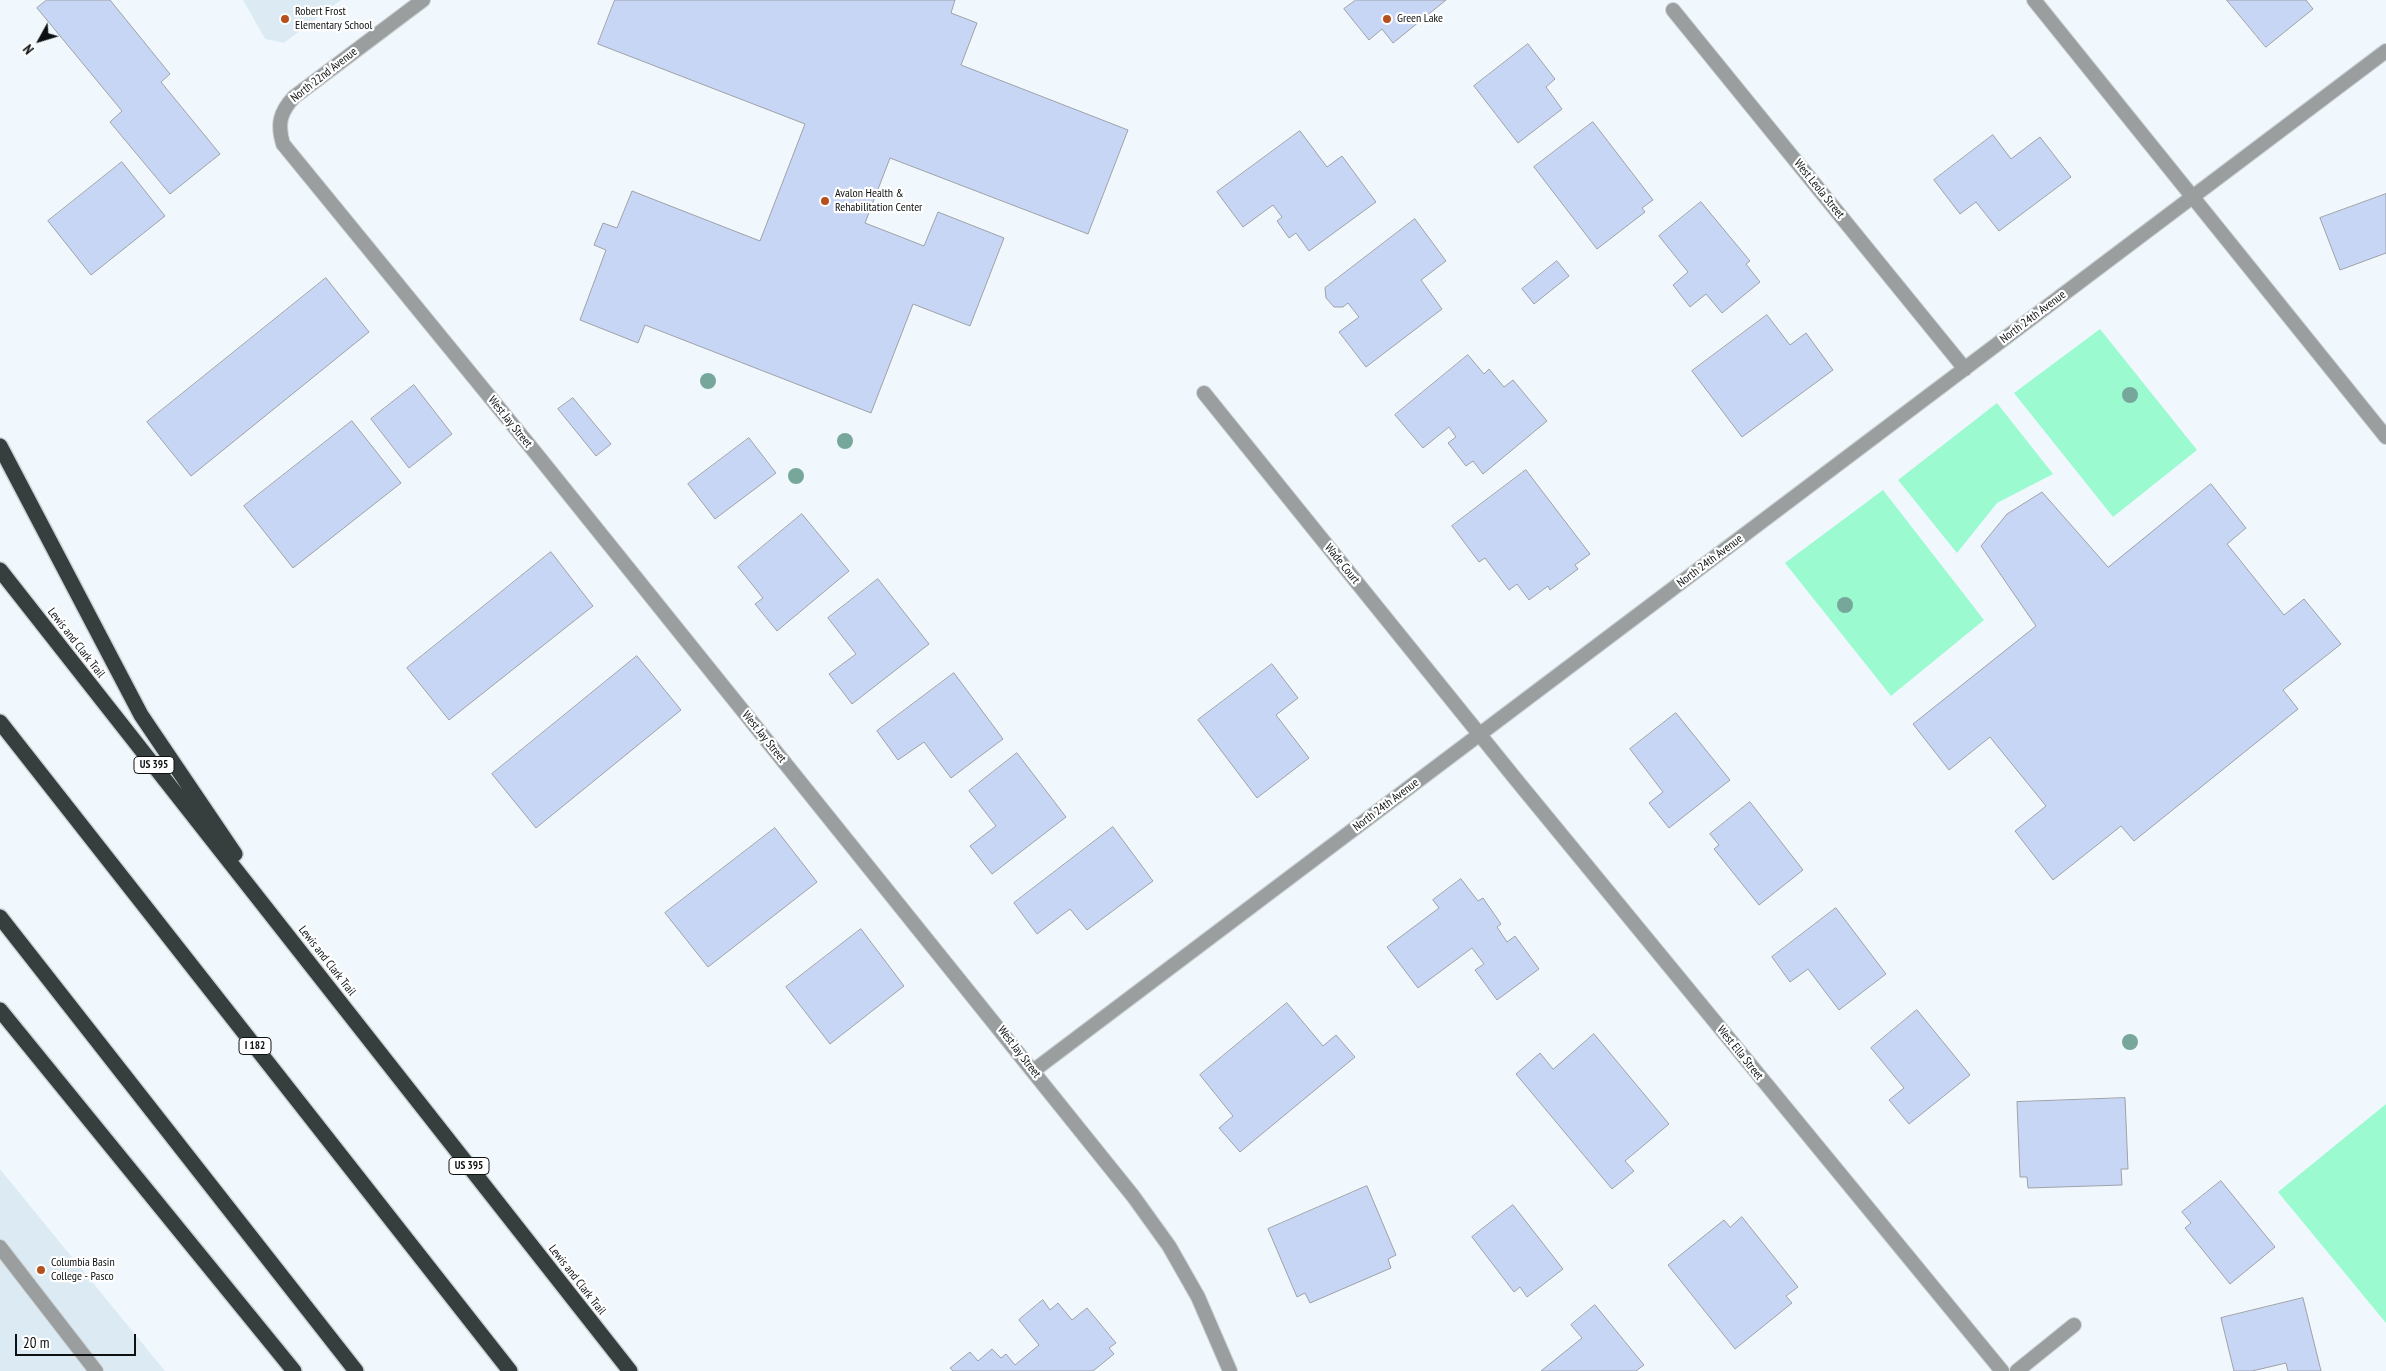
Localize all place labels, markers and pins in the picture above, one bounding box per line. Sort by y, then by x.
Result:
place label: Robert Frost Elementary School [295,5,372,33]
place label: Green Lake [1397,12,1443,26]
marker: Robert Frost Elementary School [279,13,291,25]
marker: Green Lake [1381,13,1393,25]
place label: Avalon Health & Rehabilitation Center [835,187,922,215]
marker: Avalon Health & Rehabilitation Center [819,195,831,207]
place label: Columbia Basin College - Pasco [51,1256,115,1284]
marker: Columbia Basin College - Pasco [35,1264,47,1276]

